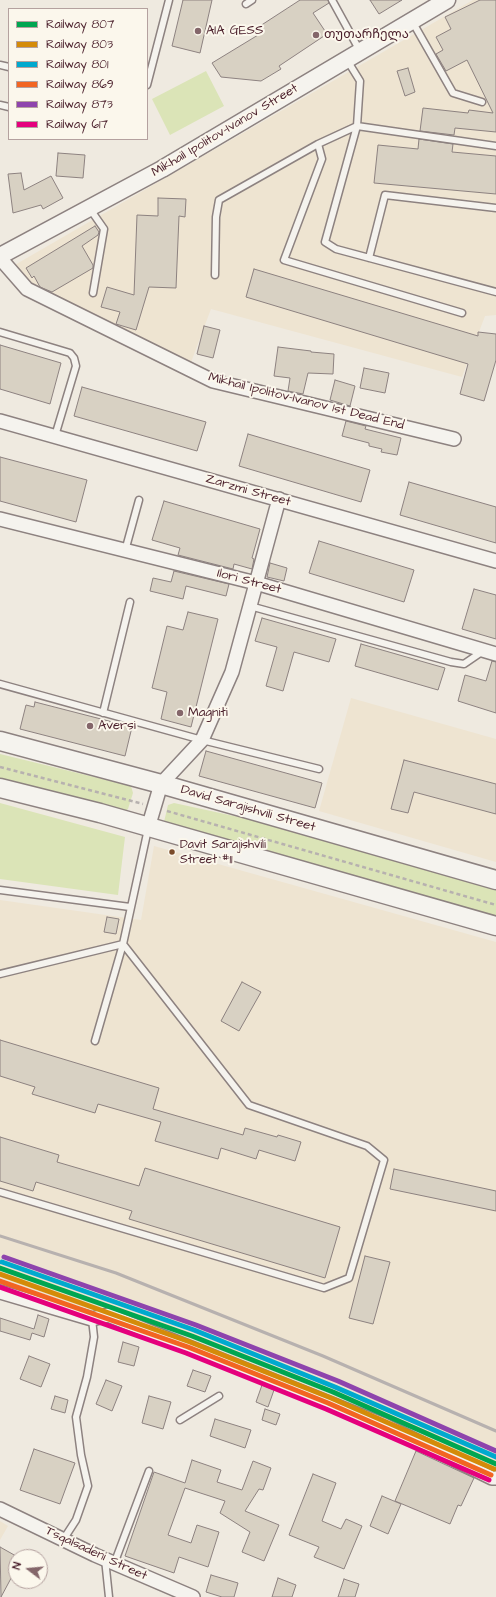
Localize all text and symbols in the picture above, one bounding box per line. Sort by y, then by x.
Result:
legend [8,8,148,140]
text: Railway 807 [46,16,114,33]
place label: AIA GESS [206,23,263,39]
marker: AIA GESS [193,26,203,36]
place label: თუთარჩელა [324,27,409,43]
marker: თუთარჩელა [311,30,321,40]
text: Railway 803 [46,36,113,53]
text: Railway 801 [46,56,108,73]
text: Railway 869 [46,76,114,93]
street label: Mikhail Ipolitov-Ivanov Street [149,81,301,181]
text: Railway 873 [46,96,113,113]
text: Railway 617 [46,116,108,133]
street label: Mikhail Ipolitov-Ivanov 1st Dead End [206,370,406,434]
street label: Zarzmi Street [204,471,292,511]
street label: Ilori Street [215,566,283,598]
place label: Magniti [188,705,228,721]
marker: Magniti [175,708,185,718]
place label: Aversi [98,718,136,734]
marker: Aversi [85,721,95,731]
street label: David Sarajishvili Street [179,782,317,836]
place label: Davit Sarajishvili Street #11 [180,838,266,866]
marker: Davit Sarajishvili Street #11 [167,847,177,857]
street label: Tsqalsadeni Street [43,1524,149,1584]
north arrow [8,1549,48,1589]
text: N [9,1560,25,1571]

